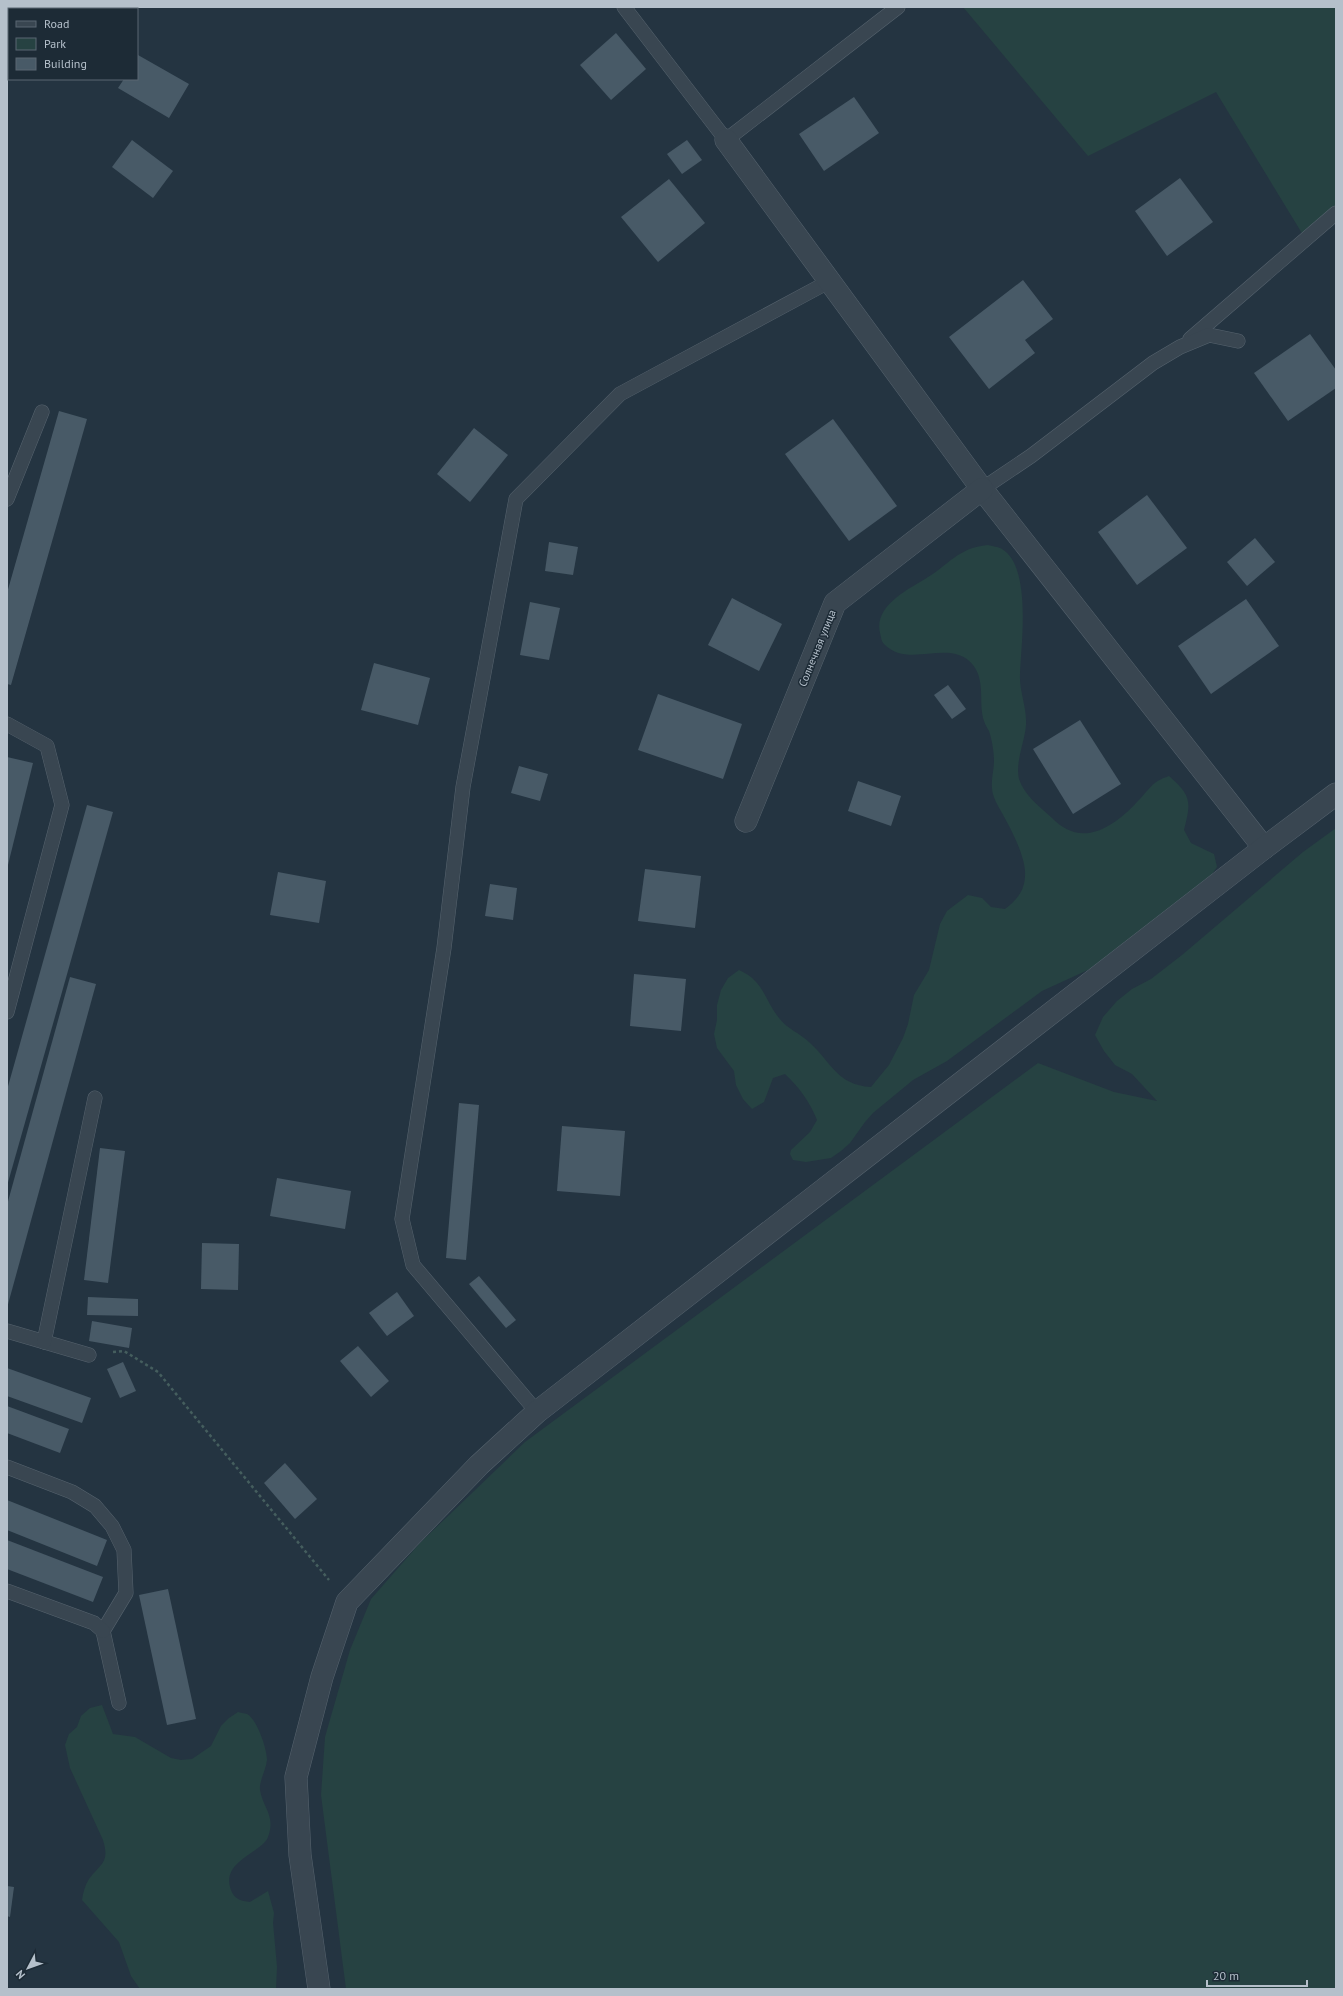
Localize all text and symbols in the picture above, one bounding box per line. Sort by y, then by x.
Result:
legend [8,8,138,80]
text: Road [44,16,69,31]
text: Park [44,36,66,51]
text: Building [44,56,87,71]
street label: Солнечная улица [795,607,839,689]
north arrow [8,1948,48,1988]
scale bar [1207,1962,1307,1988]
text: N [13,1967,28,1982]
text: 20 m [1213,1968,1239,1983]

